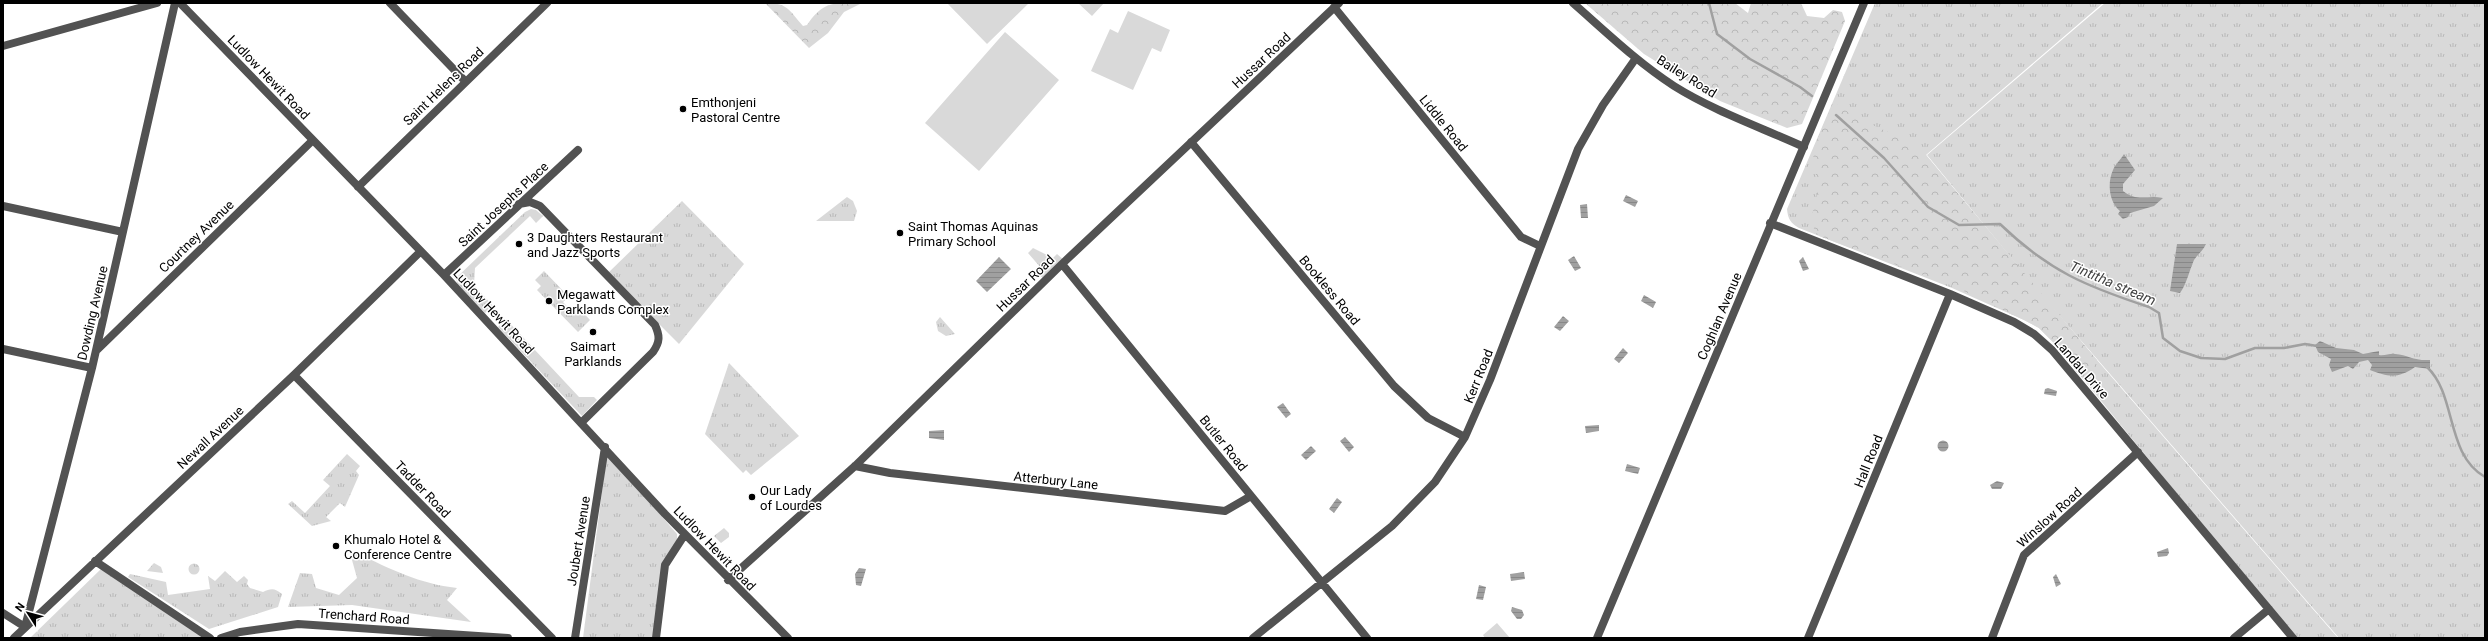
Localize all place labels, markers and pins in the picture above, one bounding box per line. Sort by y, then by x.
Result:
place label: Emthonjeni Pastoral Centre [691,95,780,125]
marker: Emthonjeni Pastoral Centre [678,104,688,114]
place label: Saint Thomas Aquinas Primary School [908,219,1039,249]
marker: Saint Thomas Aquinas Primary School [895,228,905,238]
place label: 3 Daughters Restaurant and Jazz Sports [527,230,663,260]
marker: 3 Daughters Restaurant and Jazz Sports [514,239,524,249]
place label: Megawatt Parklands Complex [557,287,670,317]
marker: Megawatt Parklands Complex [544,296,554,306]
marker: Saimart Parklands [588,327,598,337]
place label: Saimart Parklands [564,339,622,369]
place label: Our Lady of Lourdes [760,483,822,513]
marker: Our Lady of Lourdes [747,492,757,502]
place label: Khumalo Hotel & Conference Centre [344,532,452,562]
marker: Khumalo Hotel & Conference Centre [331,541,341,551]

